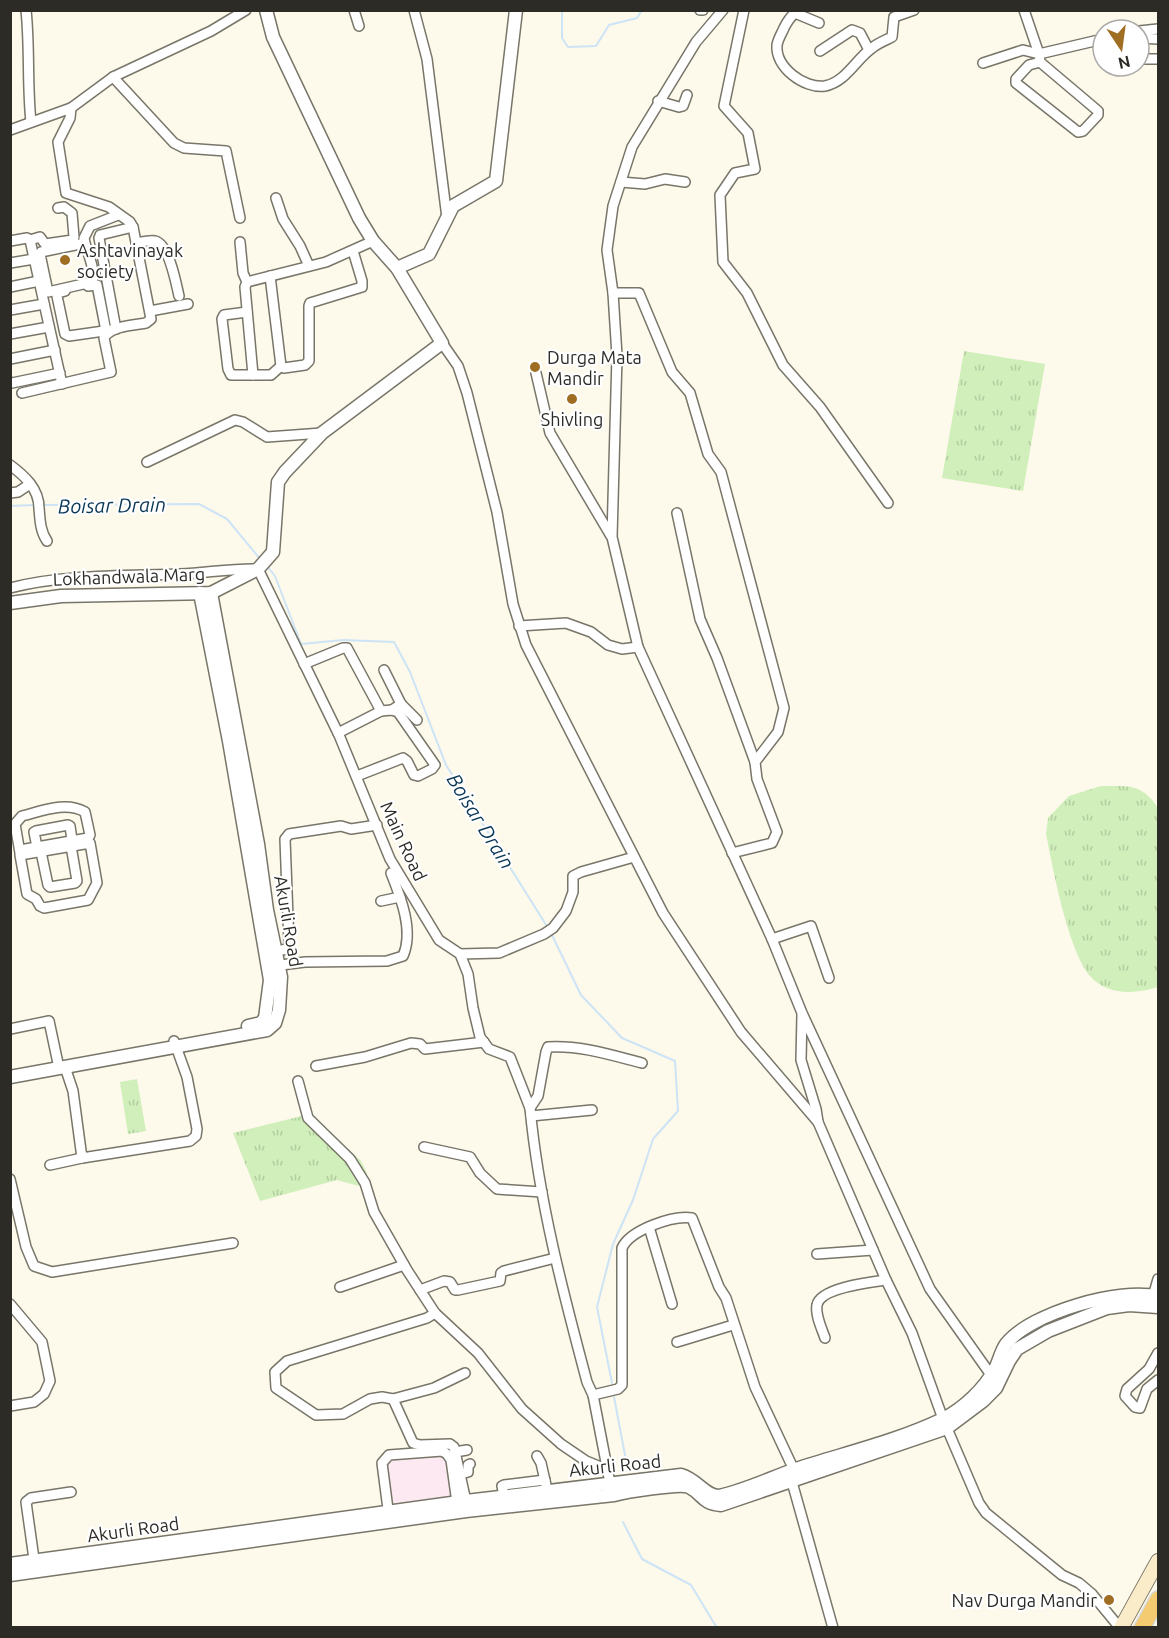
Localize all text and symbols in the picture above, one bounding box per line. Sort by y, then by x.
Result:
north arrow [1091,18,1151,78]
text: N [1117,53,1132,73]
place label: Ashtavinayak society [77,240,183,281]
marker: Ashtavinayak society [58,253,72,267]
place label: Durga Mata Mandir [547,347,642,388]
marker: Durga Mata Mandir [528,360,542,374]
marker: Shivling [565,392,579,406]
place label: Shivling [541,409,603,429]
water label: Boisar Drain [58,493,166,517]
street label: Lokhandwala Marg [52,563,206,589]
water label: Boisar Drain [443,769,519,873]
street label: Main Road [377,798,431,884]
street label: Akurli Road [271,874,307,968]
street label: Akurli Road [568,1450,662,1480]
street label: Akurli Road [86,1513,180,1545]
place label: Nav Durga Mandir [952,1590,1097,1610]
marker: Nav Durga Mandir [1102,1593,1116,1607]

